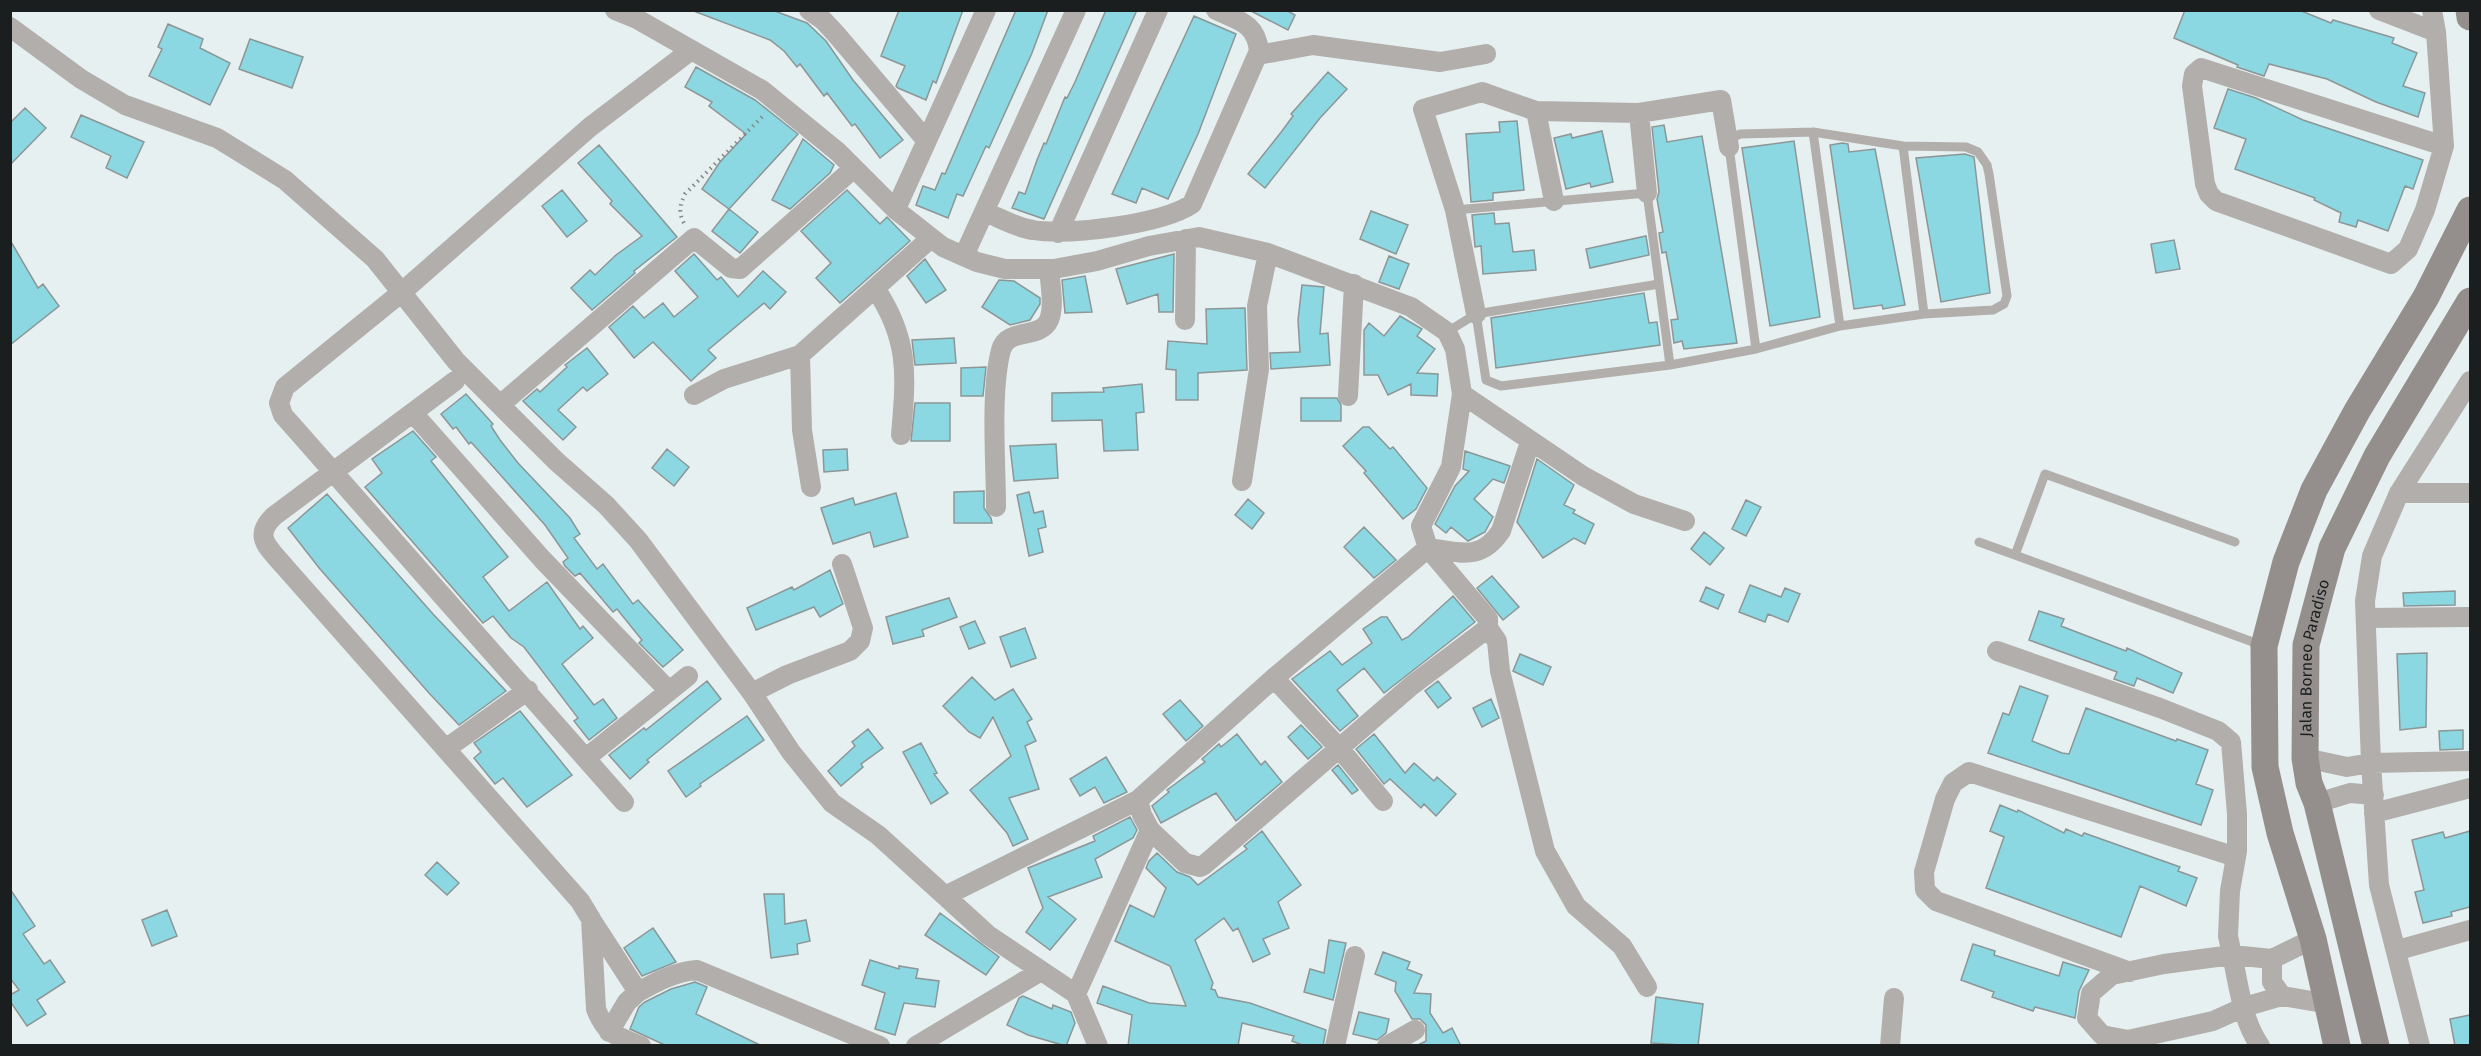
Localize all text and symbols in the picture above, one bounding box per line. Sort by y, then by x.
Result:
street label: Jalan Borneo Paradiso [2296,577,2333,737]

